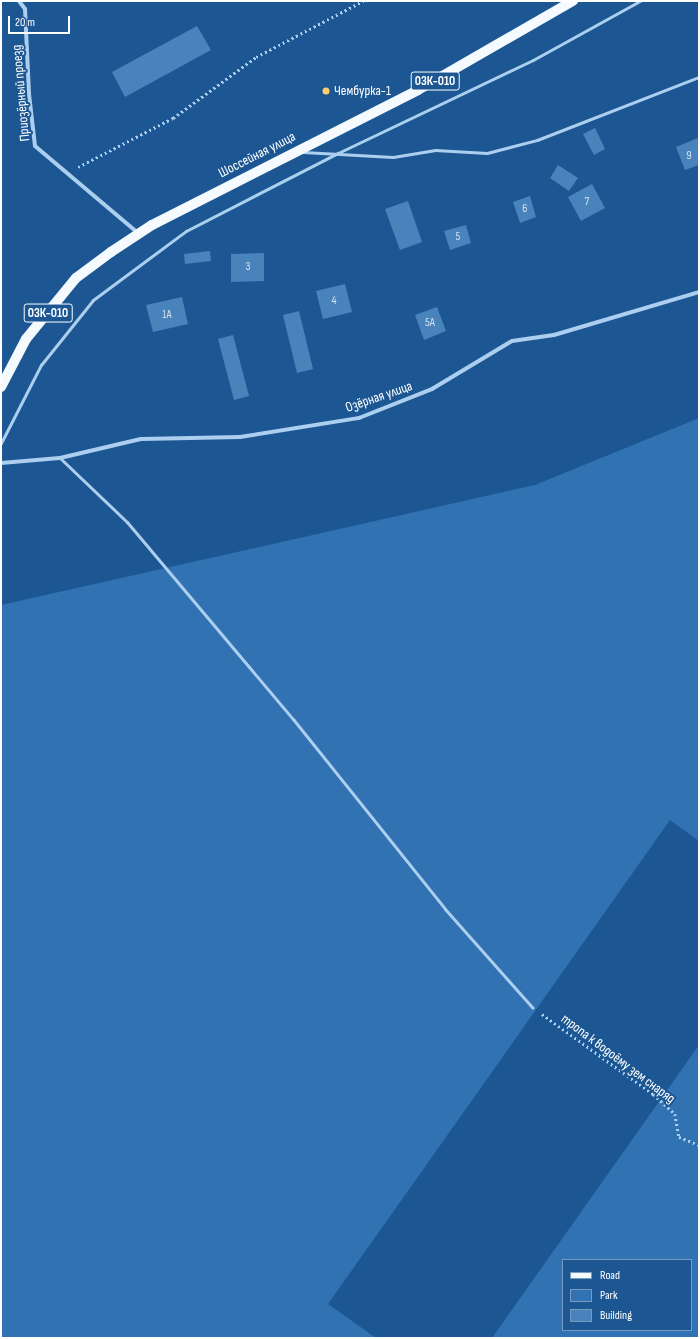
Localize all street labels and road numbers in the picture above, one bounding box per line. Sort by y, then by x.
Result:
street label: Приозёрный проезд [8,44,34,142]
road number: 03К-010 [410,70,460,92]
street label: Шоссейная улица [216,128,298,182]
road number: 03К-010 [23,302,73,324]
street label: Озёрная улица [343,378,415,416]
street label: тропа к водоёму зем снаряд [558,1011,678,1107]

